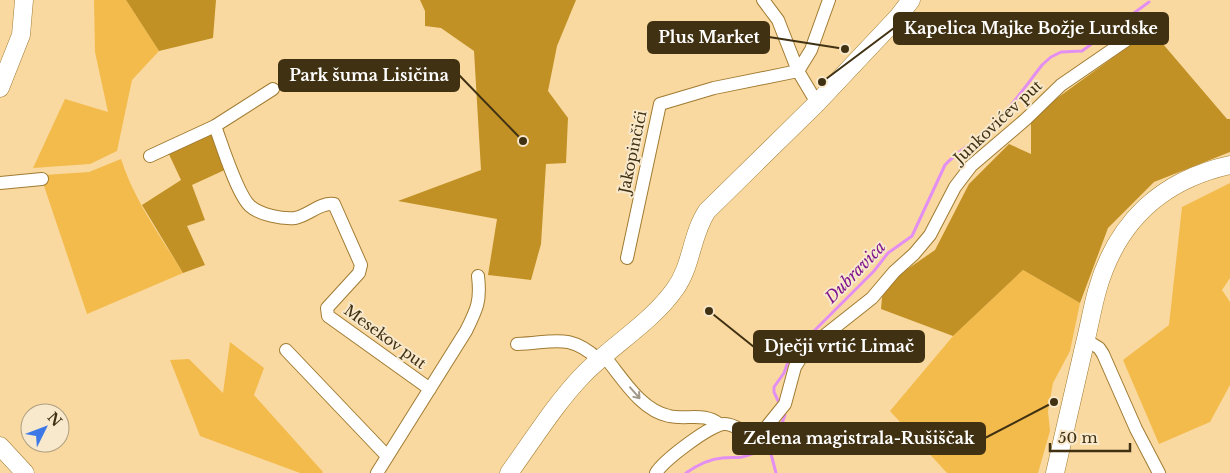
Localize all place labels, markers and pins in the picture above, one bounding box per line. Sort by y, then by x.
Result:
callout: Kapelica Majke Božje Lurdske [894,13,1168,44]
callout: Plus Market [648,22,769,53]
callout: Park šuma Lisičina [279,60,459,91]
callout: Dječji vrtić Limač [754,331,924,362]
callout: Zelena magistrala-Rušiščak [733,423,985,454]

